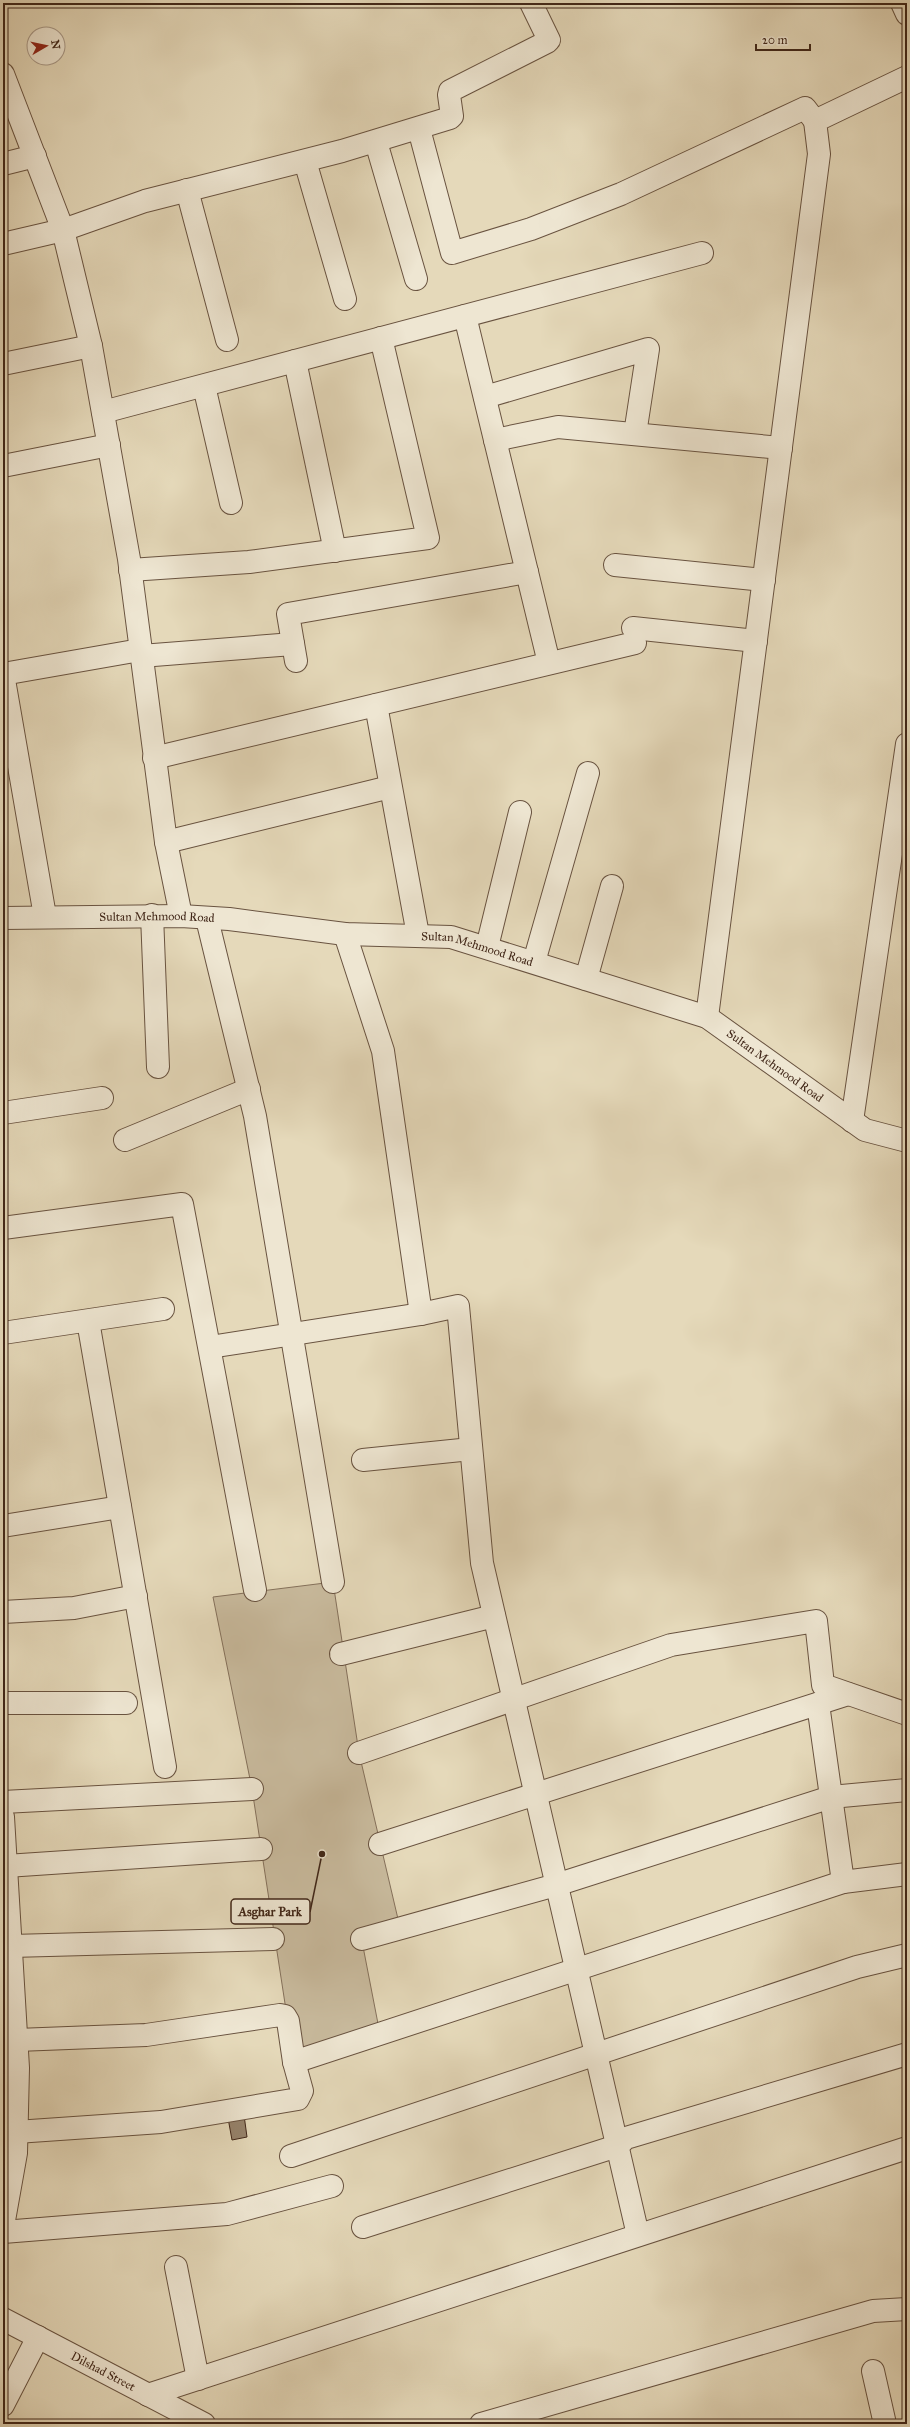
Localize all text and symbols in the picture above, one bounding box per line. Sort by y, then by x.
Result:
north arrow [26,26,66,66]
scale bar [756,26,810,52]
text: 20 m [762,33,788,47]
text: N [48,39,63,51]
street label: Sultan Mehmood Road [99,909,215,925]
street label: Sultan Mehmood Road [421,929,535,969]
street label: Sultan Mehmood Road [724,1026,826,1105]
callout: Asghar Park [231,1899,310,1924]
text: Asghar Park [237,1904,303,1920]
street label: Dilshad Street [69,2349,138,2394]

